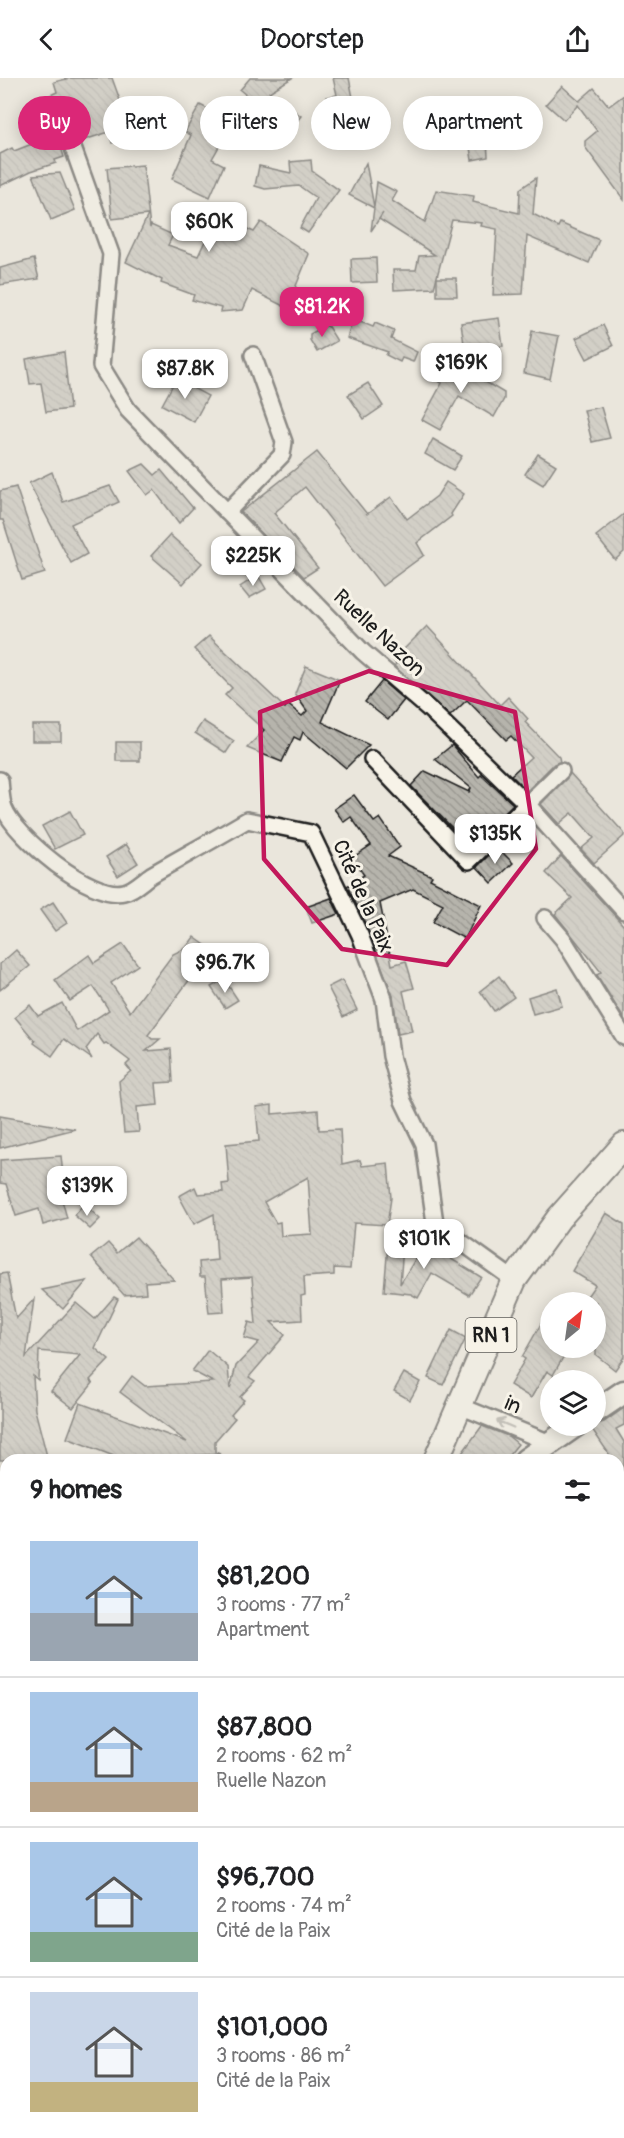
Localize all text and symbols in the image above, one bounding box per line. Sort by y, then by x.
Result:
icon: back [30,23,63,56]
text: Doorstep [260,23,364,56]
icon: share [561,23,594,56]
chip: Buy [18,96,91,150]
chip: Rent [103,96,188,150]
chip: Filters [200,96,299,150]
chip: New [311,96,391,150]
chip: Apartment [403,96,543,150]
pin: $60K [173,202,245,253]
text: $60K [185,209,233,234]
pin: $81.2K [273,287,371,338]
text: $81.2K [294,294,350,319]
pin: $169K [419,343,503,394]
pin: $87.8K [136,349,234,400]
text: $169K [435,350,487,375]
text: $87.8K [156,356,214,381]
pin: $225K [211,536,295,587]
text: $225K [225,543,281,568]
street label: Ruelle Nazon [327,584,431,682]
pin: $135K [453,814,537,865]
text: $135K [469,821,521,846]
street label: Cité de la Paix [326,836,400,956]
pin: $96.7K [176,943,274,994]
text: $96.7K [195,950,255,975]
pin: $139K [45,1166,129,1217]
text: $139K [61,1173,113,1198]
pin: $101K [382,1219,466,1270]
text: $101K [398,1226,450,1251]
north arrow [540,1292,606,1358]
map controls [540,1292,606,1436]
road number: RN 1 [466,1318,516,1352]
button: layers [540,1370,606,1436]
street label: in [501,1390,525,1420]
one-way arrow [496,1418,514,1429]
text: 9 homes [30,1474,122,1506]
icon: filters [561,1474,594,1507]
text: $81,200 [216,1560,310,1592]
icon: home [78,1565,150,1637]
text: 3 rooms · 77 m² [216,1592,351,1617]
text: Apartment [216,1617,309,1642]
text: $87,800 [216,1711,312,1743]
icon: home [78,1716,150,1788]
text: 2 rooms · 62 m² [216,1743,352,1768]
text: Ruelle Nazon [216,1768,326,1793]
text: $96,700 [216,1861,315,1893]
icon: home [78,1866,150,1938]
text: 2 rooms · 74 m² [216,1893,352,1918]
text: Cité de la Paix [216,1918,331,1943]
text: $101,000 [216,2011,328,2043]
icon: home [78,2016,150,2088]
text: 3 rooms · 86 m² [216,2043,351,2068]
text: Cité de la Paix [216,2068,331,2093]

